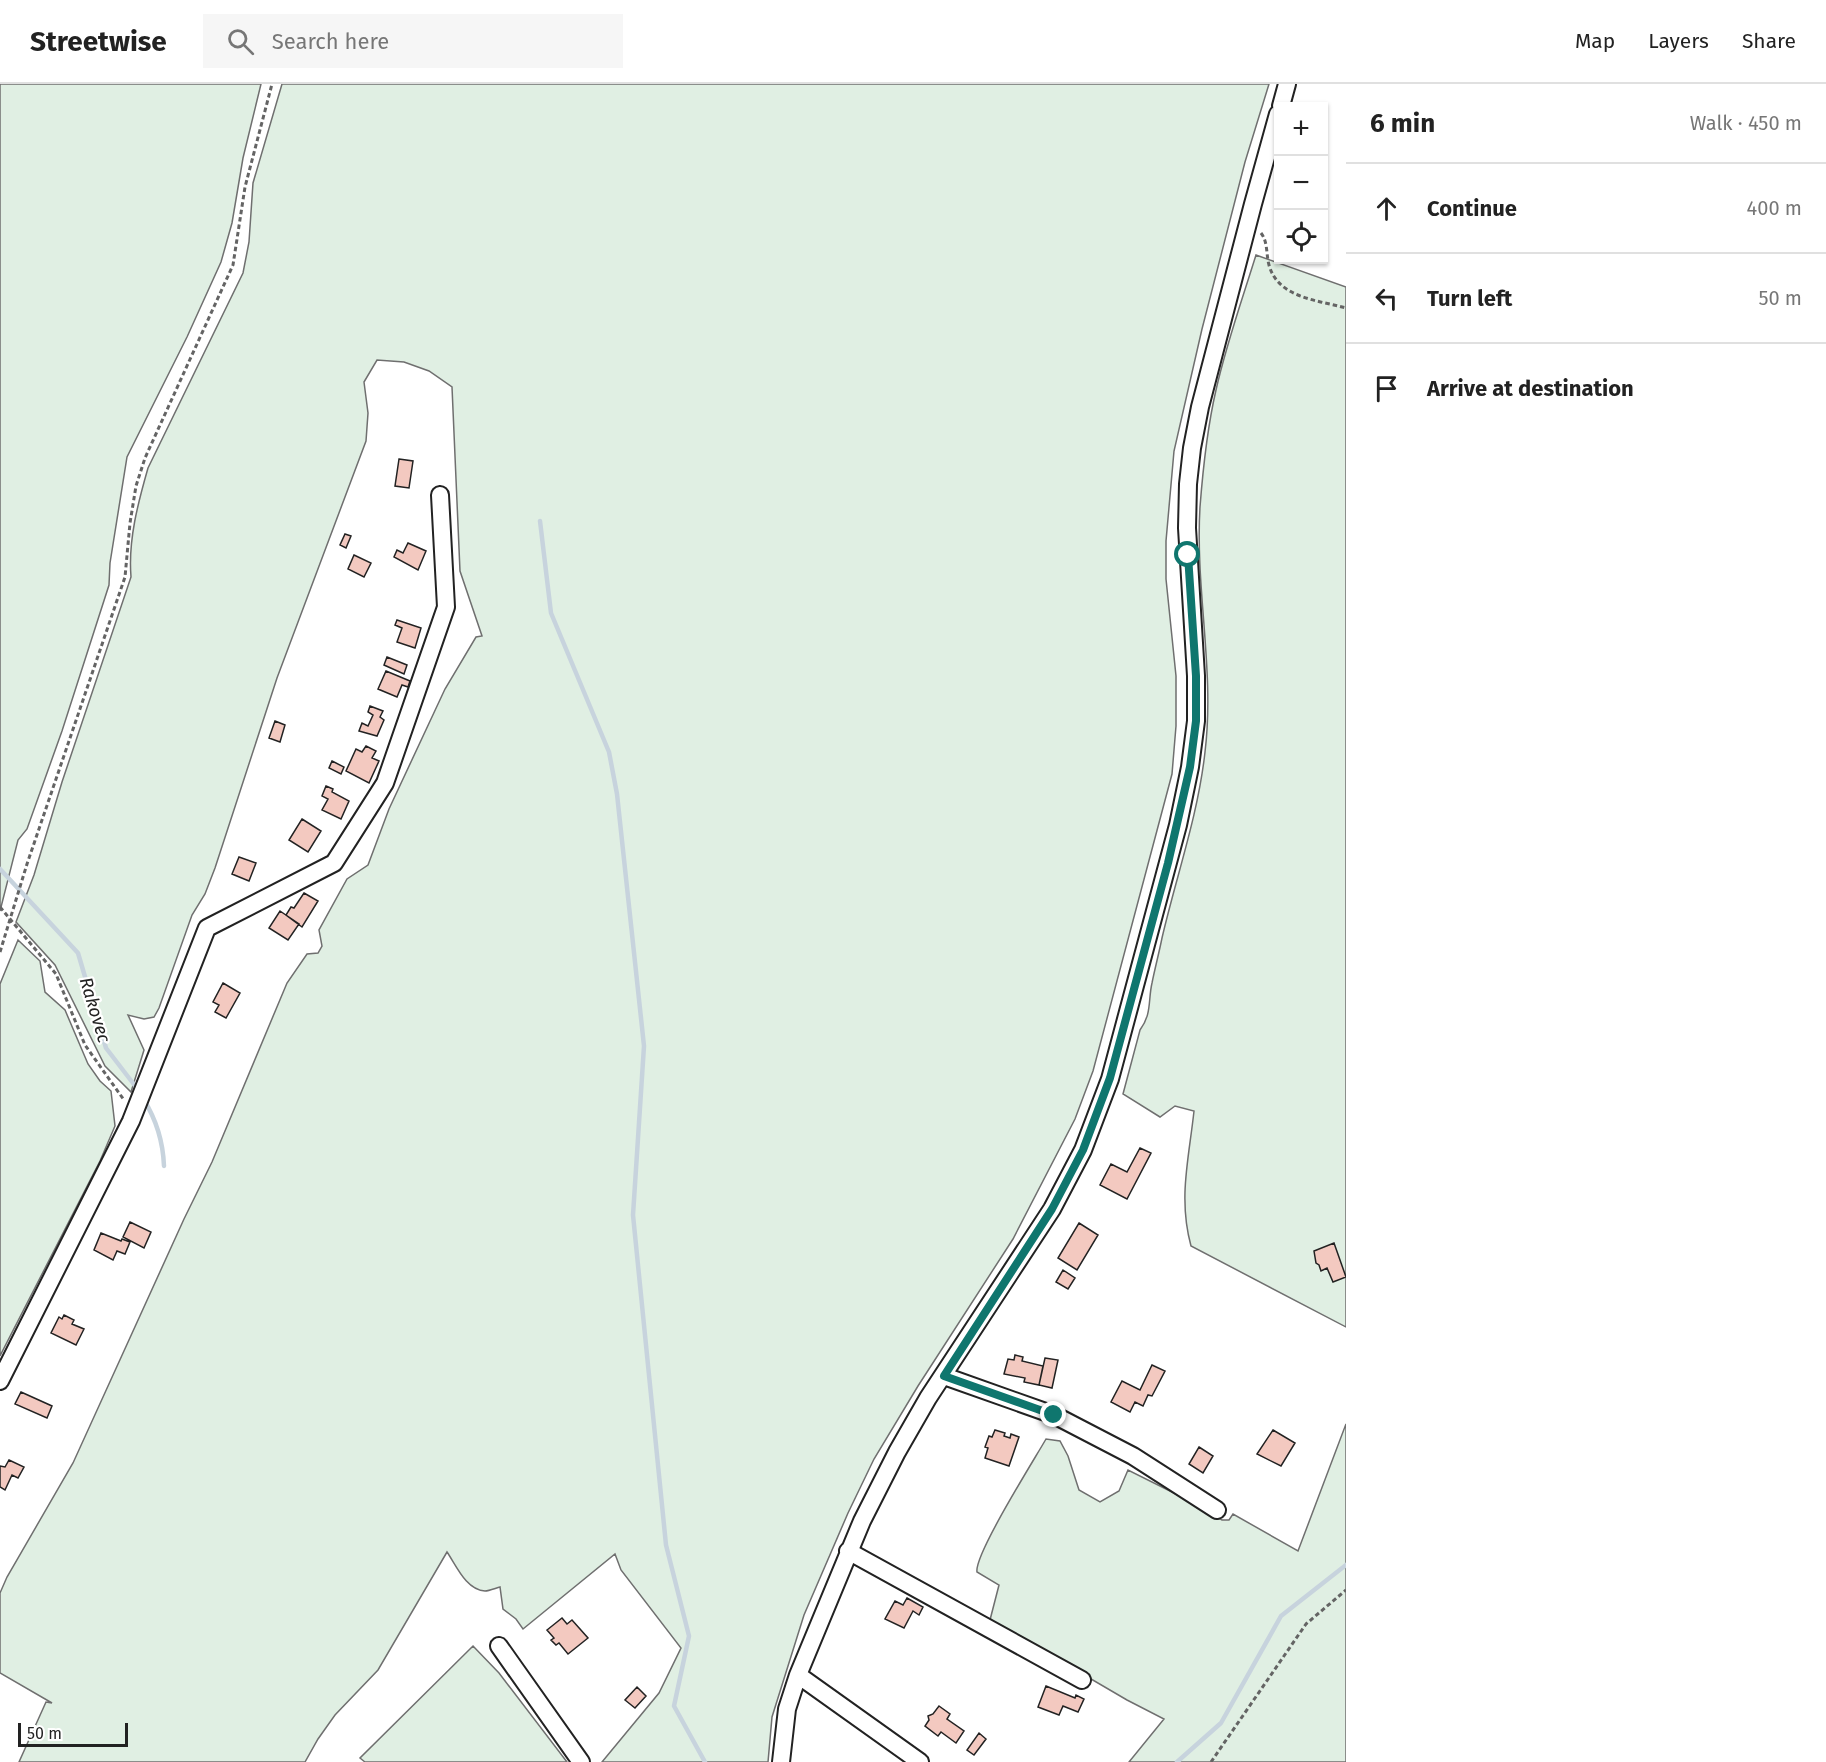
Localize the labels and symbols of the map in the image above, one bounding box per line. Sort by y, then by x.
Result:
route start [1174,541,1200,567]
water label: Rakovec [75,975,116,1046]
route end [1040,1401,1066,1427]
scale bar [18,1720,128,1748]

